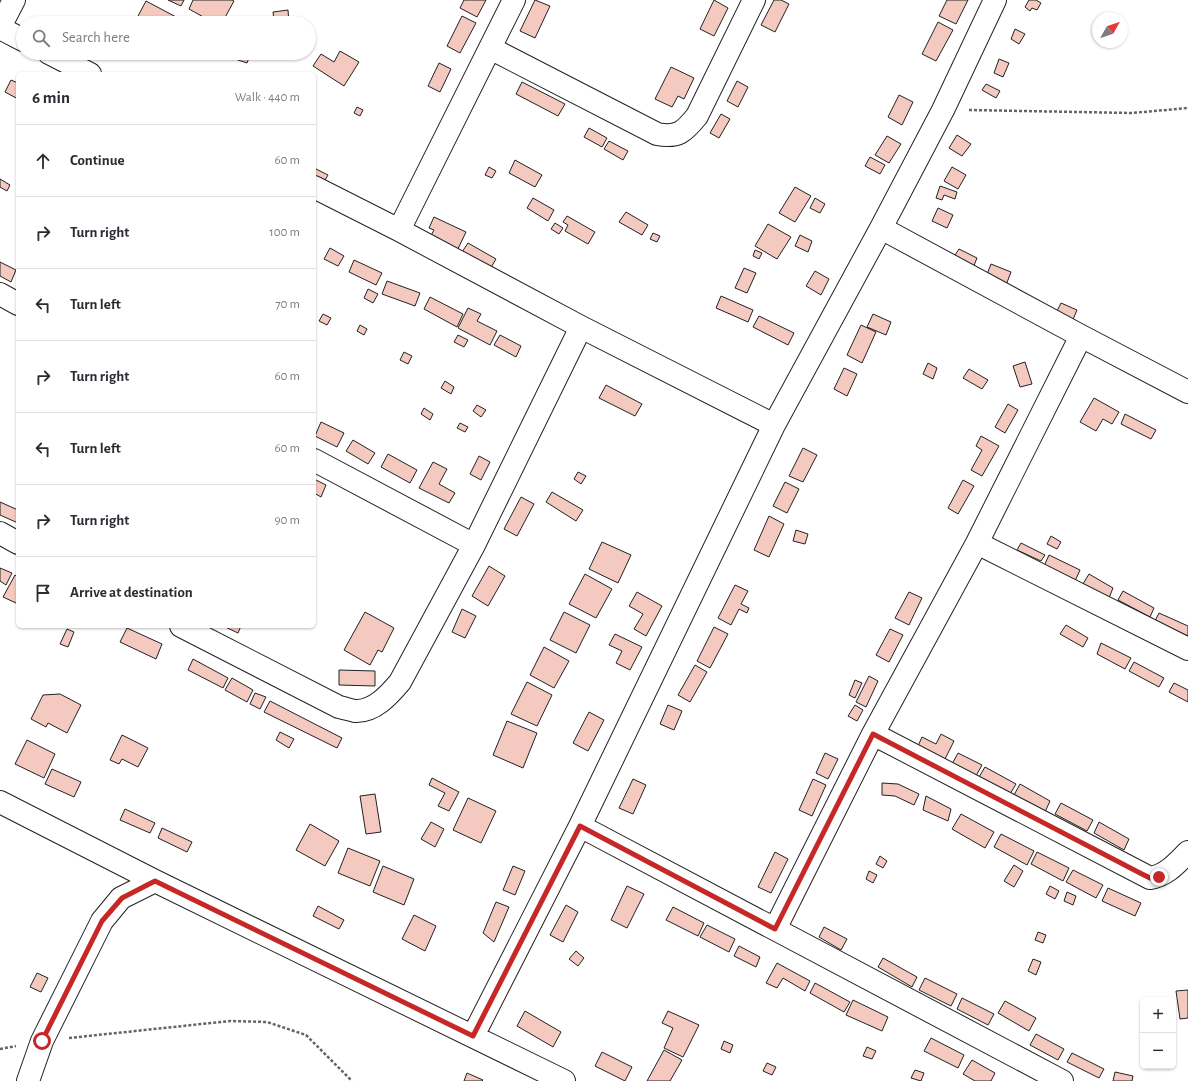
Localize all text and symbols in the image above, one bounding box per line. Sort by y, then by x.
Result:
north arrow [1092,12,1128,48]
search box [16,16,316,60]
icon: search [30,27,52,49]
text: Search here [62,30,130,45]
text: 6 min [32,89,70,106]
text: Walk · 440 m [235,91,300,104]
icon: ahead [32,150,54,172]
text: Continue [70,153,125,168]
text: 60 m [274,154,300,167]
icon: right [32,222,54,244]
text: Turn right [70,225,129,240]
text: 100 m [269,226,300,239]
icon: left [32,294,54,316]
text: Turn left [70,297,121,312]
text: 70 m [275,298,300,311]
icon: right [32,366,54,388]
text: Turn right [70,369,129,384]
text: 60 m [274,370,300,383]
icon: left [32,438,54,460]
text: Turn left [70,441,121,456]
text: 60 m [274,442,300,455]
icon: right [32,510,54,532]
text: Turn right [70,513,129,528]
text: 90 m [274,514,300,527]
icon: arrive [32,582,54,604]
text: Arrive at destination [70,585,193,600]
route end [1150,868,1168,886]
map controls [1140,997,1176,1069]
button: + [1140,997,1176,1033]
route start [33,1032,51,1050]
button: − [1140,1033,1176,1069]

